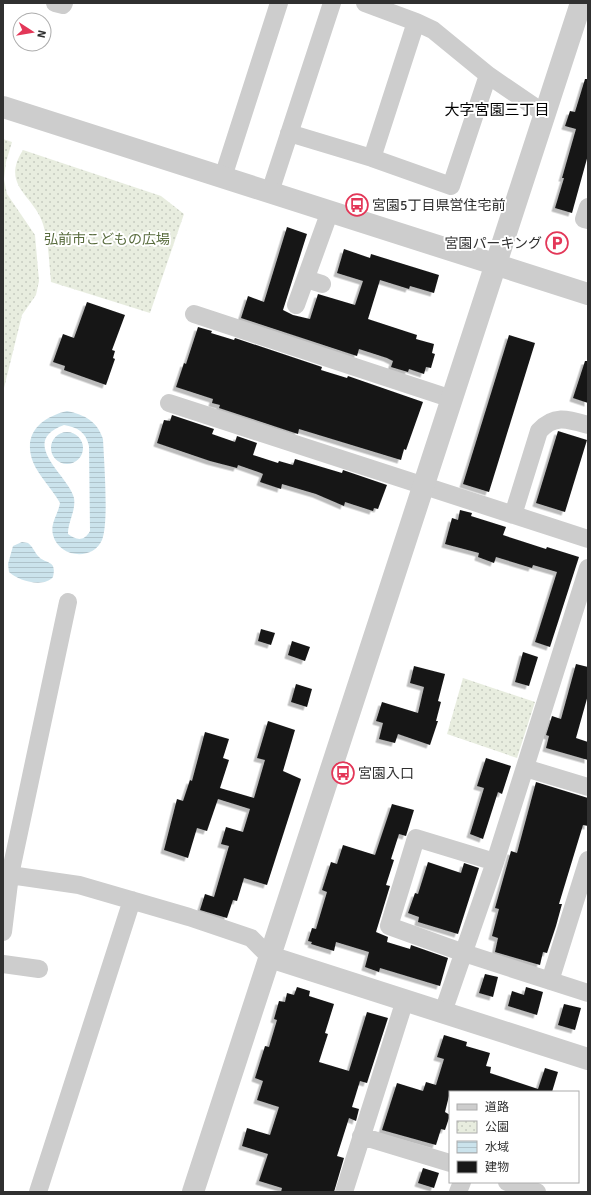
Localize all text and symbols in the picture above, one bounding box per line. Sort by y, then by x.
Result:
north arrow [12,12,52,52]
text: N [34,29,48,39]
district label: 大字宮園三丁目 [444,101,550,119]
bus stop icon: 宮園5丁目県営住宅前 [344,192,370,218]
place label: 宮園5丁目県営住宅前 [372,197,506,214]
parking icon: 宮園パーキング [544,230,570,256]
park label: 弘前市こどもの広場 [44,231,170,248]
place label: 宮園パーキング [444,235,542,252]
bus stop icon: 宮園入口 [330,760,356,786]
place label: 宮園入口 [358,765,414,782]
legend [449,1091,579,1183]
text: 道路 [485,1100,509,1115]
text: 公園 [485,1120,509,1135]
text: 水域 [485,1140,509,1155]
text: 建物 [485,1160,509,1175]

